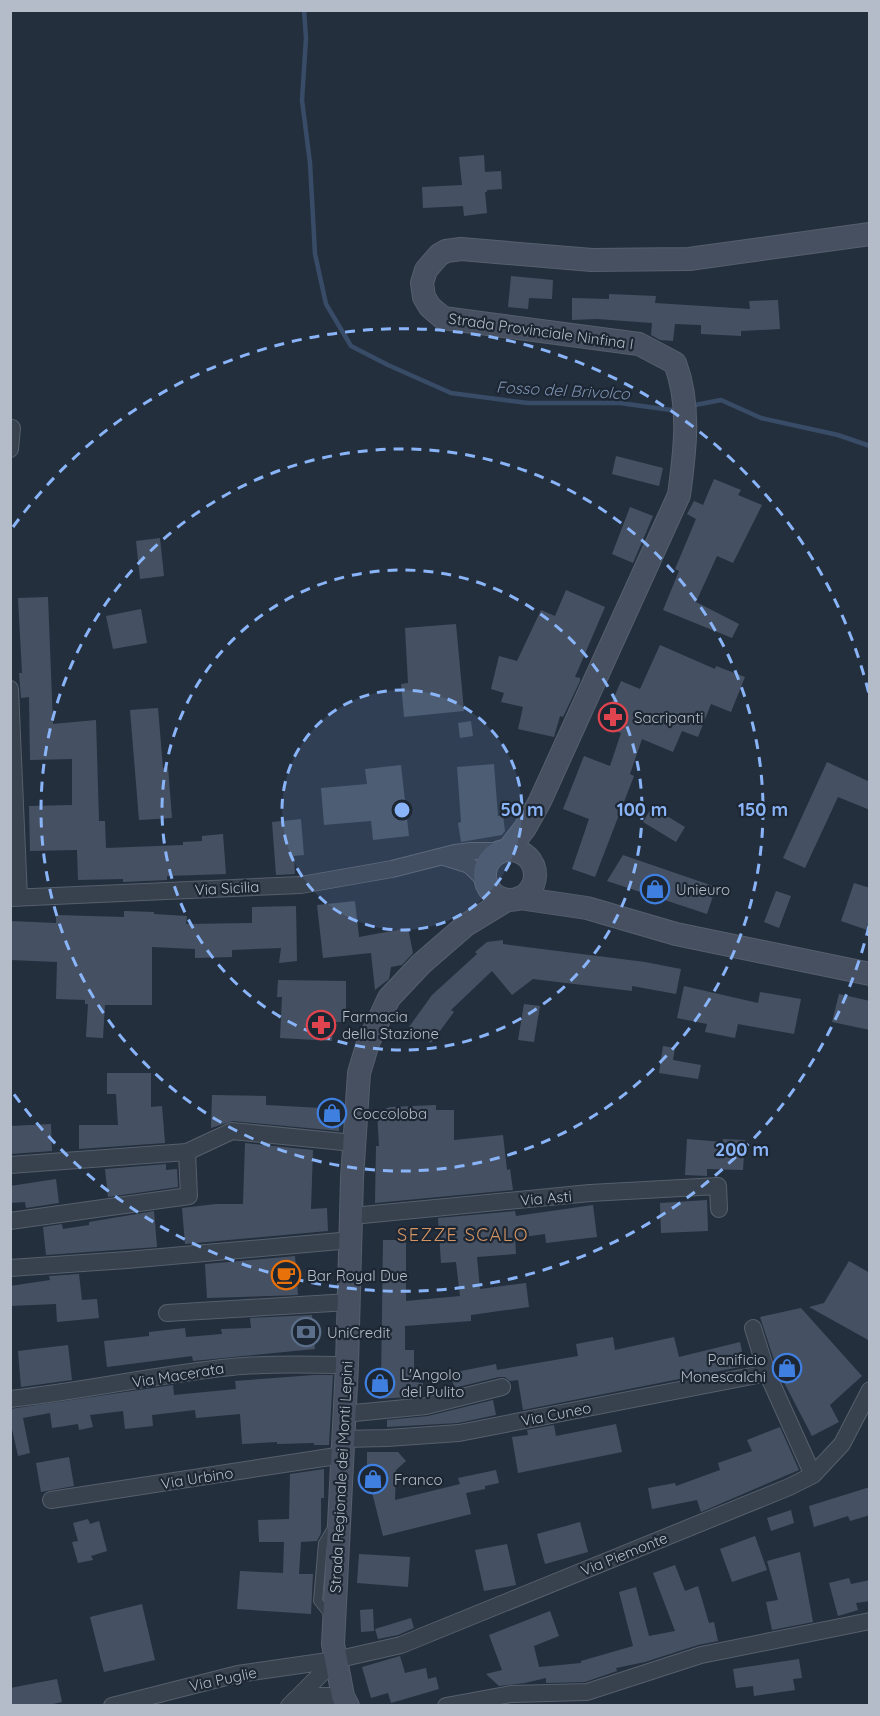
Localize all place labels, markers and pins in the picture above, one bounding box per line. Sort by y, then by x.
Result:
pharmacy icon: Sacripanti [597,701,629,733]
place label: Sacripanti [634,708,703,727]
centre of rings [392,800,412,820]
shop icon: Unieuro [639,873,671,905]
place label: Unieuro [676,880,730,899]
place label: Farmacia della Stazione [342,1007,439,1043]
pharmacy icon: Farmacia della Stazione [305,1009,337,1041]
shop icon: Coccoloba [316,1097,348,1129]
place label: Coccoloba [353,1104,427,1123]
cafe icon: Bar Royal Due [270,1259,302,1291]
place label: Bar Royal Due [307,1266,408,1285]
bank icon: UniCredit [290,1316,322,1348]
place label: UniCredit [327,1323,391,1342]
place label: Panificio Monescalchi [681,1350,766,1386]
shop icon: Panificio Monescalchi [771,1352,803,1384]
place label: L'Angolo del Pulito [401,1365,464,1401]
shop icon: L'Angolo del Pulito [364,1367,396,1399]
shop icon: Franco [357,1463,389,1495]
place label: Franco [394,1470,443,1489]

